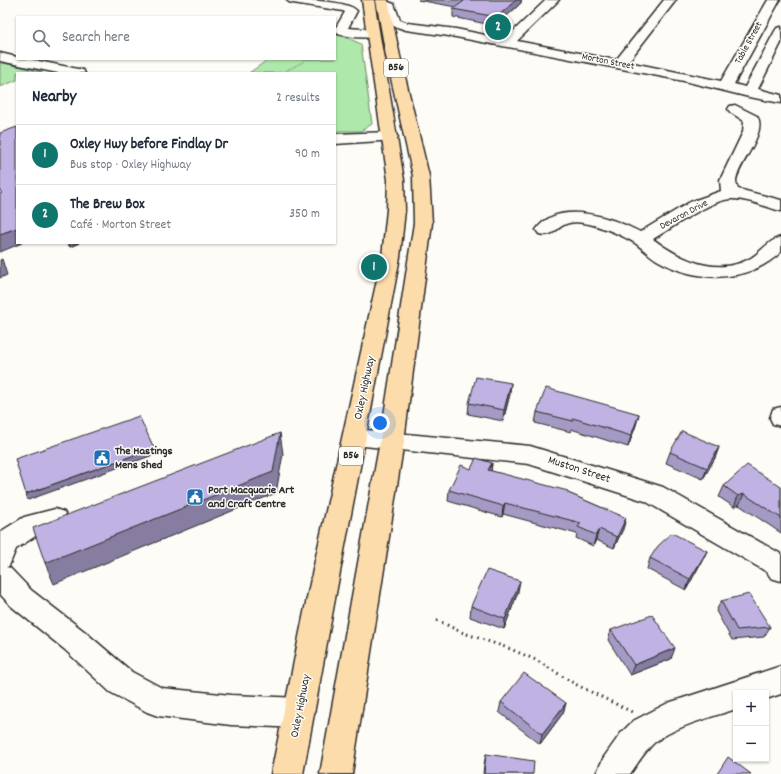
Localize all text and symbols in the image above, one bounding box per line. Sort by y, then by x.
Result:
pin: 2 [485,12,511,42]
search box [16,16,336,60]
street label: Table Street [732,19,767,67]
icon: search [30,27,52,49]
text: Search here [62,27,130,49]
street label: Morton Street [580,50,636,74]
road number: B56 [384,59,408,77]
text: Nearby [32,86,76,110]
text: 2 results [276,89,320,108]
text: Oxley Hwy before Findlay Dr [70,134,228,156]
text: 1 [44,145,46,164]
text: 90 m [295,145,320,164]
text: Bus stop · Oxley Highway [70,156,191,175]
text: The Brew Box [70,194,145,216]
street label: Devaron Drive [657,196,711,234]
text: 2 [42,205,48,224]
text: 350 m [289,205,320,224]
text: Café · Morton Street [70,216,171,235]
pin: 1 [361,252,387,282]
street label: Oxley Highway [350,354,380,421]
your location [370,413,390,433]
place label: The Hastings Mens Shed [115,443,173,474]
road number: B56 [339,447,363,465]
public building icon: The Hastings Mens Shed [92,448,112,468]
street label: Muston Street [546,452,613,488]
place label: Port Macquarie Art and Craft Centre [208,482,295,513]
public building icon: Port Macquarie Art and Craft Centre [185,487,205,507]
street label: Oxley Highway [287,672,316,739]
map controls [733,690,769,762]
button: + [733,690,769,726]
button: − [733,726,769,762]

